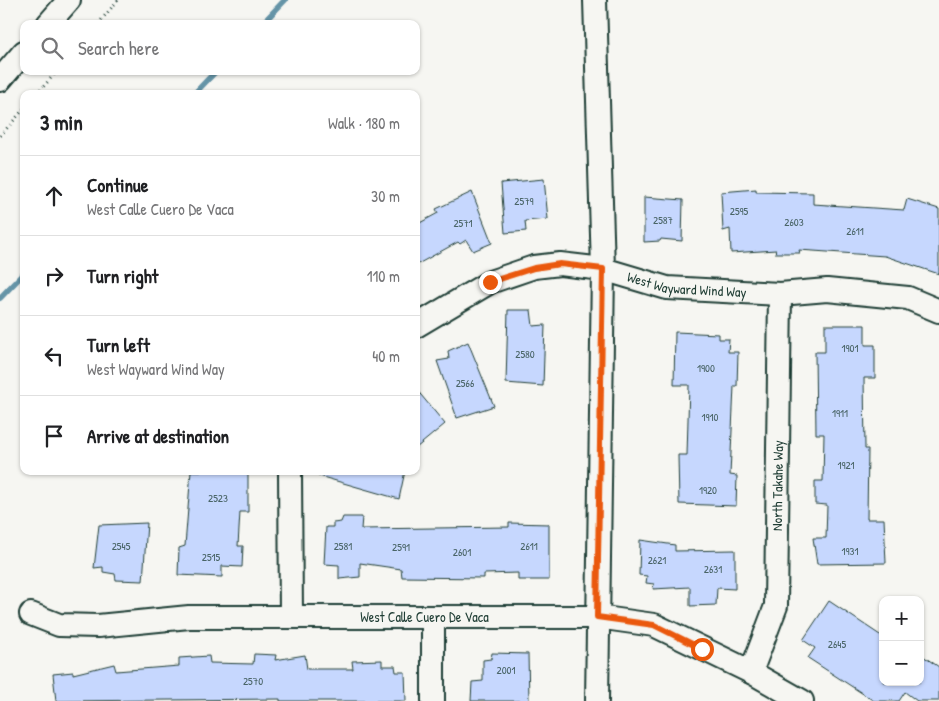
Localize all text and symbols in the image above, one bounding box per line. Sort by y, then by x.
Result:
search box [20,20,420,75]
icon: search [38,34,66,62]
text: Search here [78,35,159,61]
text: 3 min [40,108,83,137]
text: Walk · 180 m [328,112,400,134]
text: Continue [87,172,148,198]
icon: ahead [40,182,68,210]
text: 30 m [371,185,400,207]
house number: 2579 [514,194,534,208]
text: West Calle Cuero De Vaca [87,198,234,220]
house number: 2595 [730,204,749,218]
house number: 2587 [653,213,673,227]
house number: 2603 [784,215,804,229]
house number: 2571 [453,216,473,230]
house number: 2611 [846,224,864,238]
icon: right [40,262,68,290]
text: Turn right [87,263,158,289]
text: 110 m [367,265,400,287]
street label: West Wayward Wind Way [625,267,747,302]
route end [479,271,502,294]
text: Turn left [87,332,150,358]
house number: 1901 [842,341,858,355]
icon: left [40,342,68,370]
text: 40 m [372,345,400,367]
house number: 2580 [515,347,535,361]
text: West Wayward Wind Way [87,358,225,380]
house number: 1900 [697,361,715,375]
house number: 2566 [456,376,475,390]
house number: 1911 [832,406,848,420]
house number: 1910 [702,410,719,424]
icon: arrive [40,422,68,450]
text: Arrive at destination [87,423,229,449]
street label: North Takahe Way [767,440,788,531]
house number: 1921 [837,458,855,472]
house number: 1920 [699,483,717,497]
house number: 2523 [208,491,228,505]
house number: 2545 [112,539,131,553]
house number: 2581 [334,539,352,553]
house number: 2611 [520,539,538,553]
house number: 2591 [392,540,410,554]
house number: 1931 [842,544,858,558]
house number: 2601 [453,545,471,559]
house number: 2515 [202,550,221,564]
house number: 2621 [648,553,666,567]
house number: 2631 [704,562,722,576]
map controls [879,596,924,686]
button: + [879,596,924,641]
street label: West Calle Cuero De Vaca [360,607,489,626]
house number: 2645 [828,637,846,651]
route start [691,638,714,661]
button: − [879,641,924,686]
house number: 2001 [497,663,516,677]
house number: 2570 [243,674,263,688]

